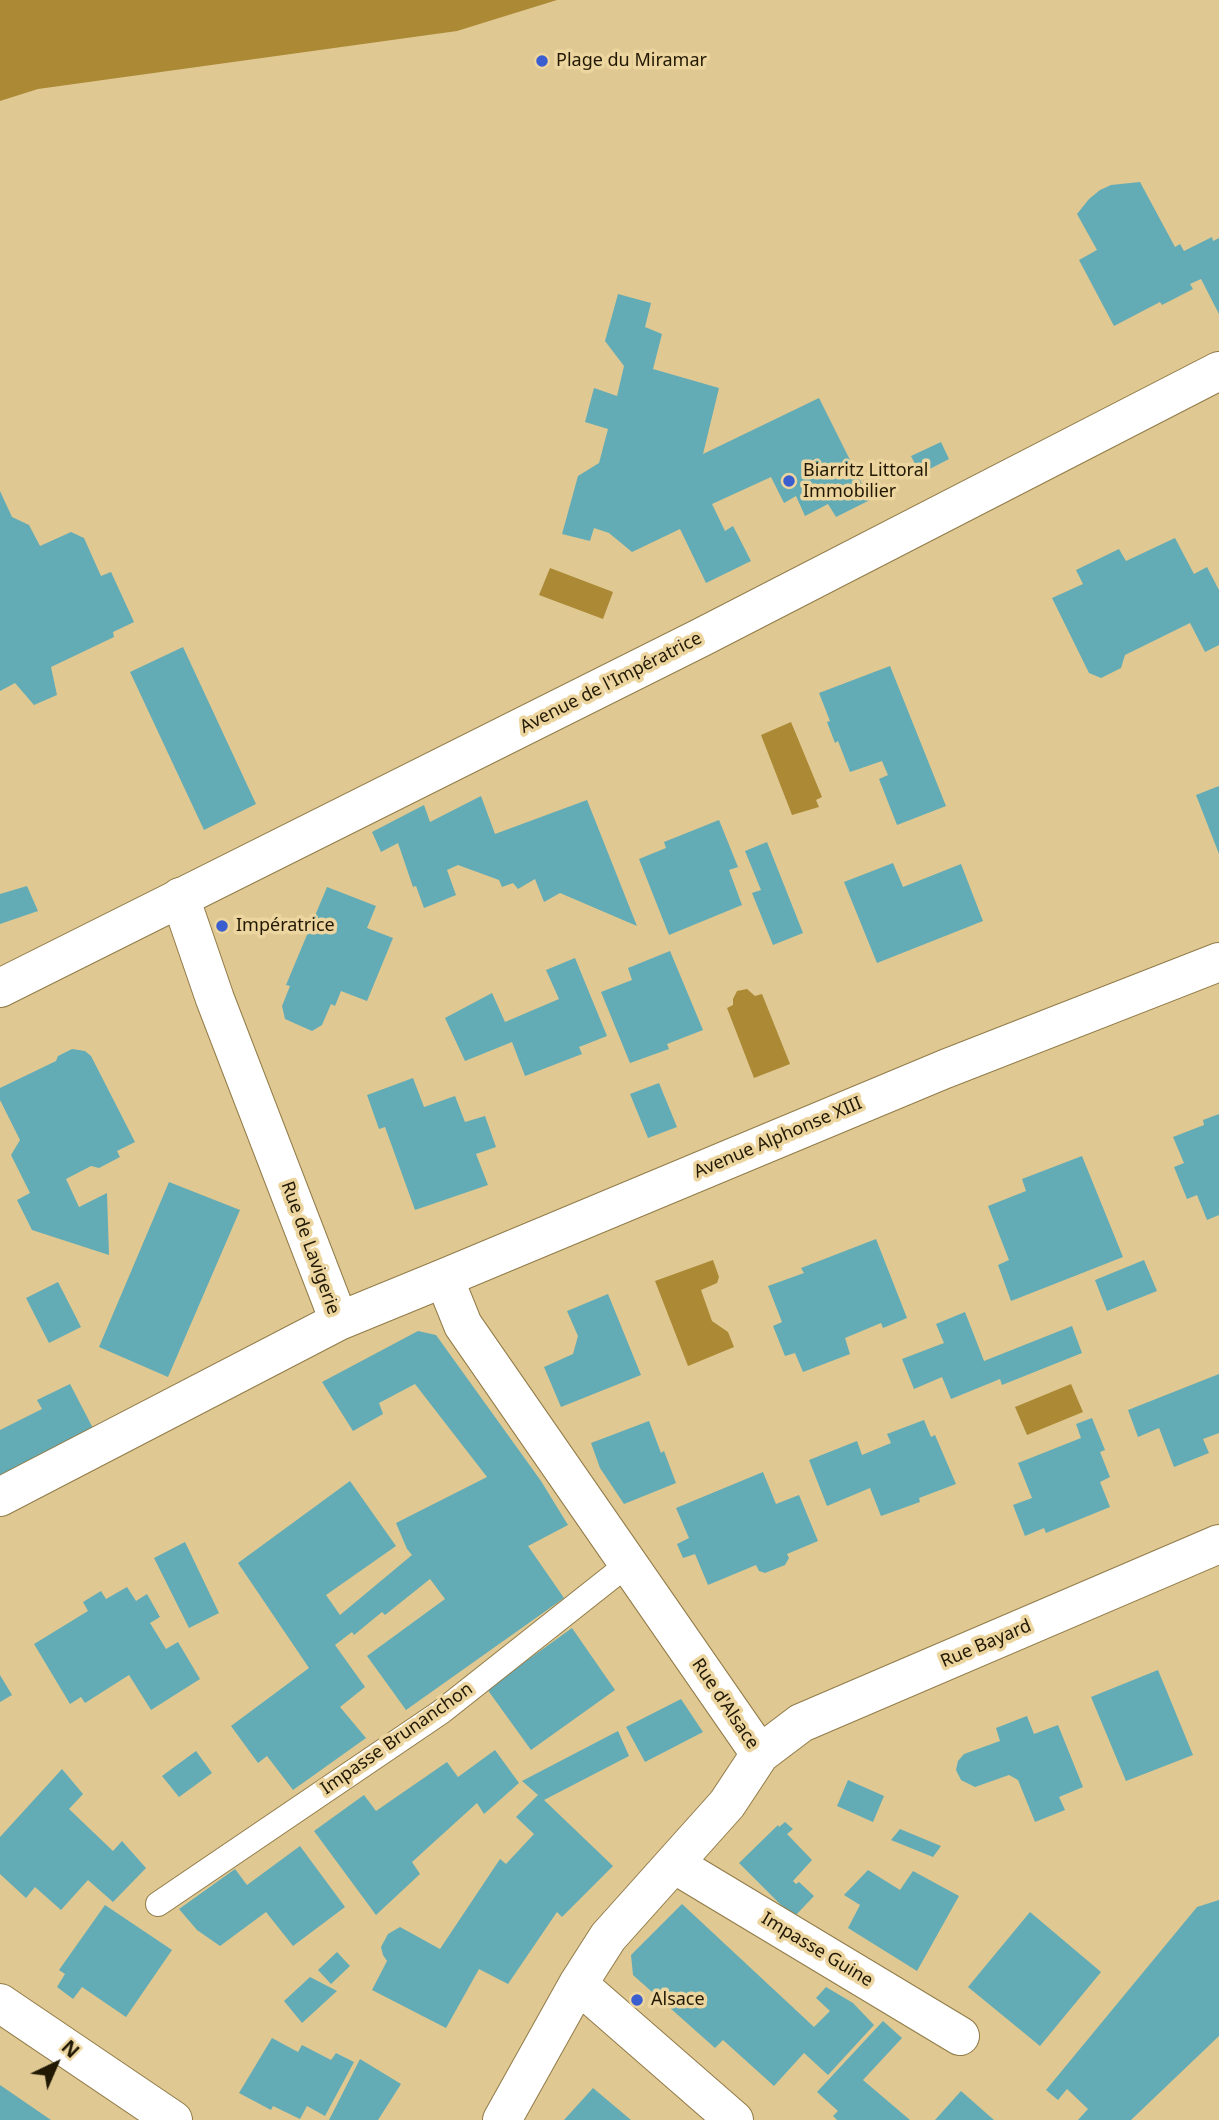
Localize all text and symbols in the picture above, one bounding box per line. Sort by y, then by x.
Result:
place label: Plage du Miramar [556,50,707,72]
marker: Plage du Miramar [534,53,550,69]
place label: Biarritz Littoral Immobilier [803,460,928,503]
marker: Biarritz Littoral Immobilier [781,473,797,489]
street label: Avenue de l'Impératrice [516,628,706,738]
place label: Impératrice [236,915,335,937]
marker: Impératrice [214,918,230,934]
street label: Avenue Alphonse XIII [691,1093,865,1183]
street label: Rue de Lavigerie [276,1179,344,1317]
street label: Rue Bayard [937,1615,1035,1673]
street label: Rue d'Alsace [687,1655,763,1753]
street label: Impasse Brunanchon [317,1678,477,1800]
street label: Impasse Guine [757,1908,877,1992]
place label: Alsace [651,1989,705,2011]
marker: Alsace [629,1992,645,2008]
north arrow [21,2029,91,2099]
text: N [56,2034,85,2064]

